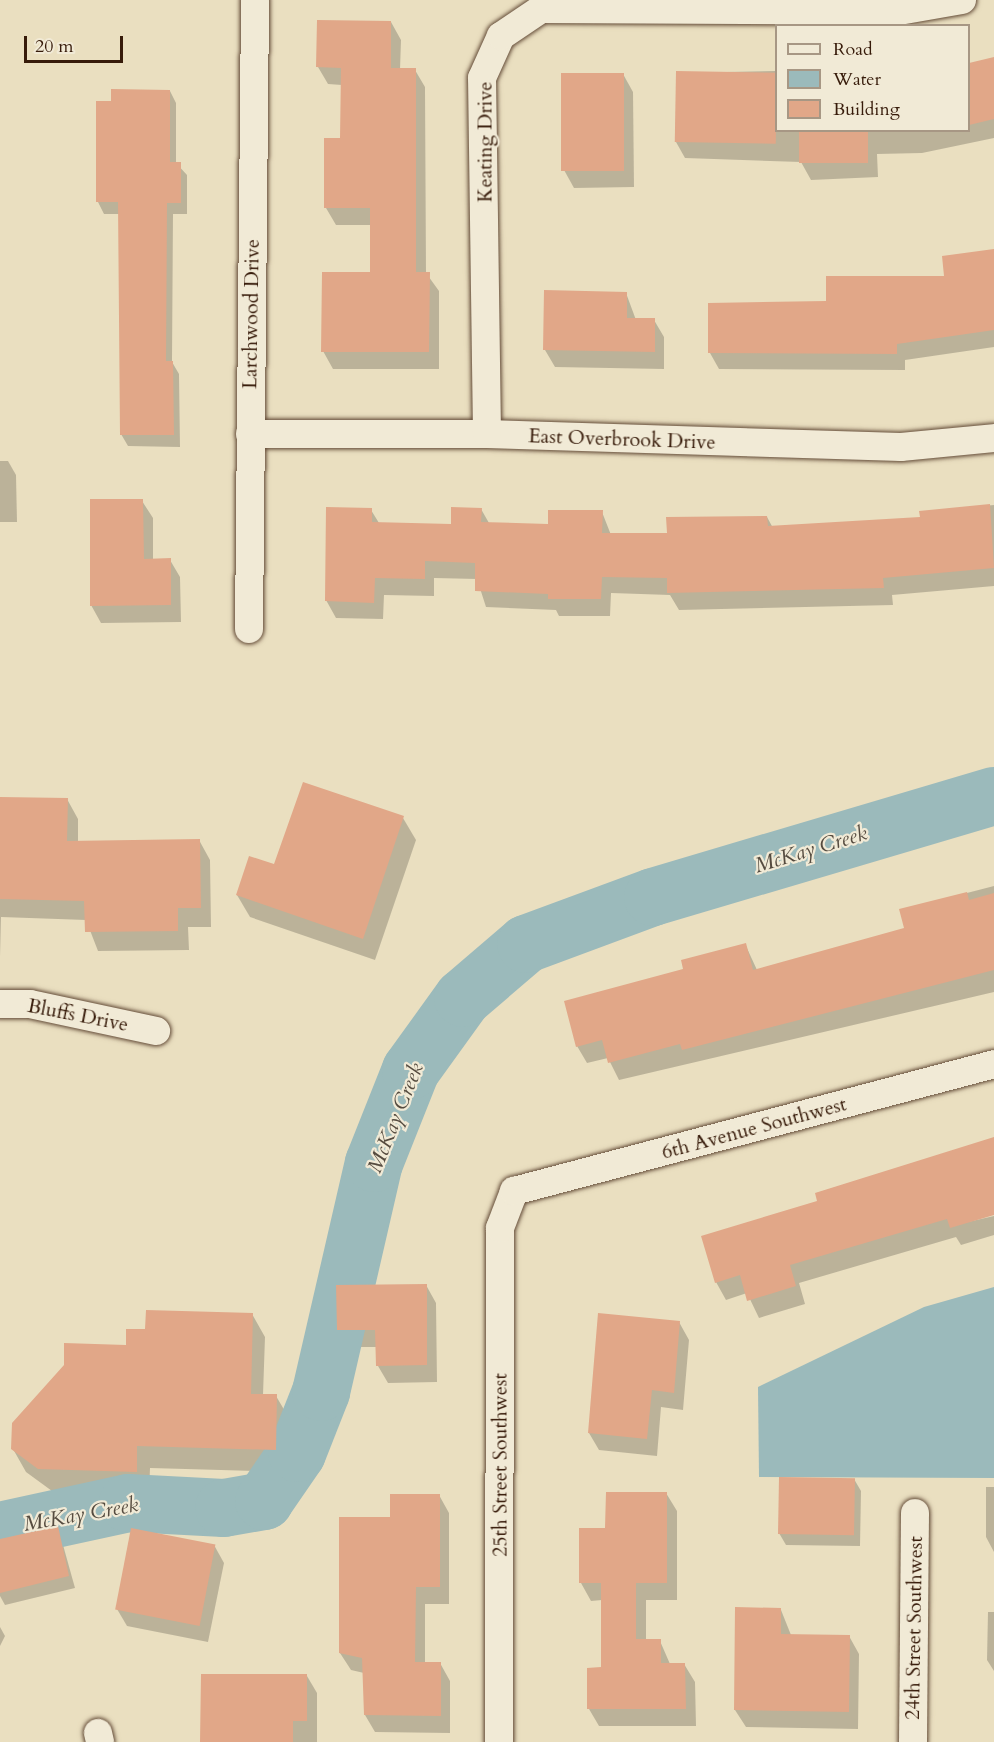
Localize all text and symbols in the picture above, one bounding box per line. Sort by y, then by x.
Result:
scale bar [27,24,126,62]
legend [775,24,970,132]
text: 20 m [35,34,74,59]
text: Road [833,37,873,62]
text: Water [833,67,881,92]
street label: Keating Drive [473,82,497,202]
text: Building [833,97,900,122]
street label: Larchwood Drive [238,239,264,389]
street label: East Overbrook Drive [528,424,716,454]
water label: McKay Creek [752,821,870,879]
street label: Bluffs Drive [26,993,130,1037]
water label: McKay Creek [363,1059,429,1177]
street label: 6th Avenue Southwest [659,1092,849,1164]
street label: 25th Street Southwest [488,1373,512,1557]
water label: McKay Creek [21,1492,141,1538]
street label: 24th Street Southwest [900,1536,928,1720]

